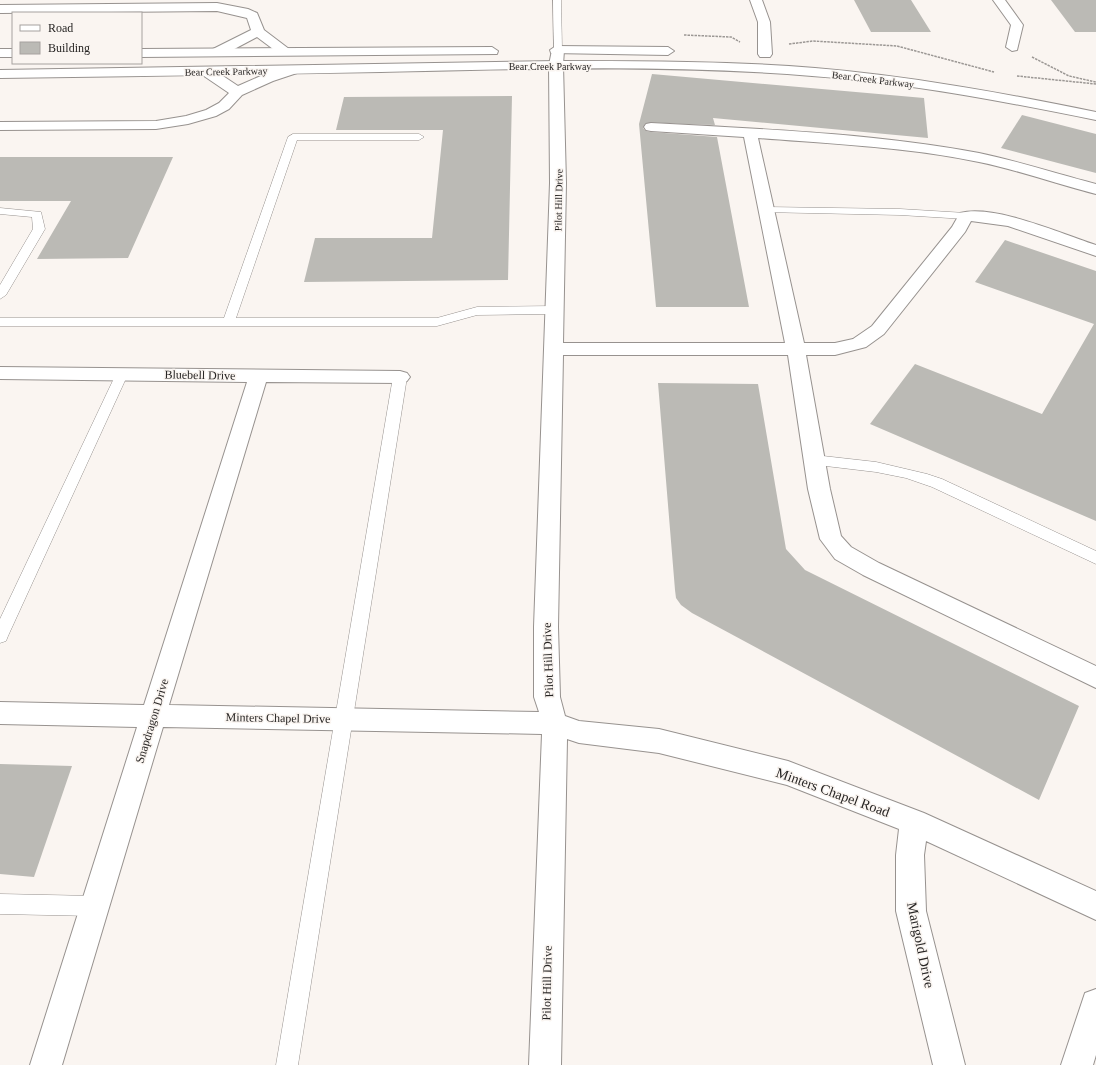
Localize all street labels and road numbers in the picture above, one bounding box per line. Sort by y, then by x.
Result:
street label: Bear Creek Parkway [509,61,591,72]
street label: Bear Creek Parkway [185,65,267,78]
street label: Bear Creek Parkway [831,69,915,90]
street label: Pilot Hill Drive [552,168,565,231]
street label: Bluebell Drive [164,367,236,383]
street label: Pilot Hill Drive [540,622,556,698]
street label: Snapdragon Drive [132,677,172,765]
street label: Minters Chapel Drive [226,710,330,726]
street label: Minters Chapel Road [774,765,892,820]
street label: Marigold Drive [904,901,937,989]
street label: Pilot Hill Drive [539,946,555,1020]

